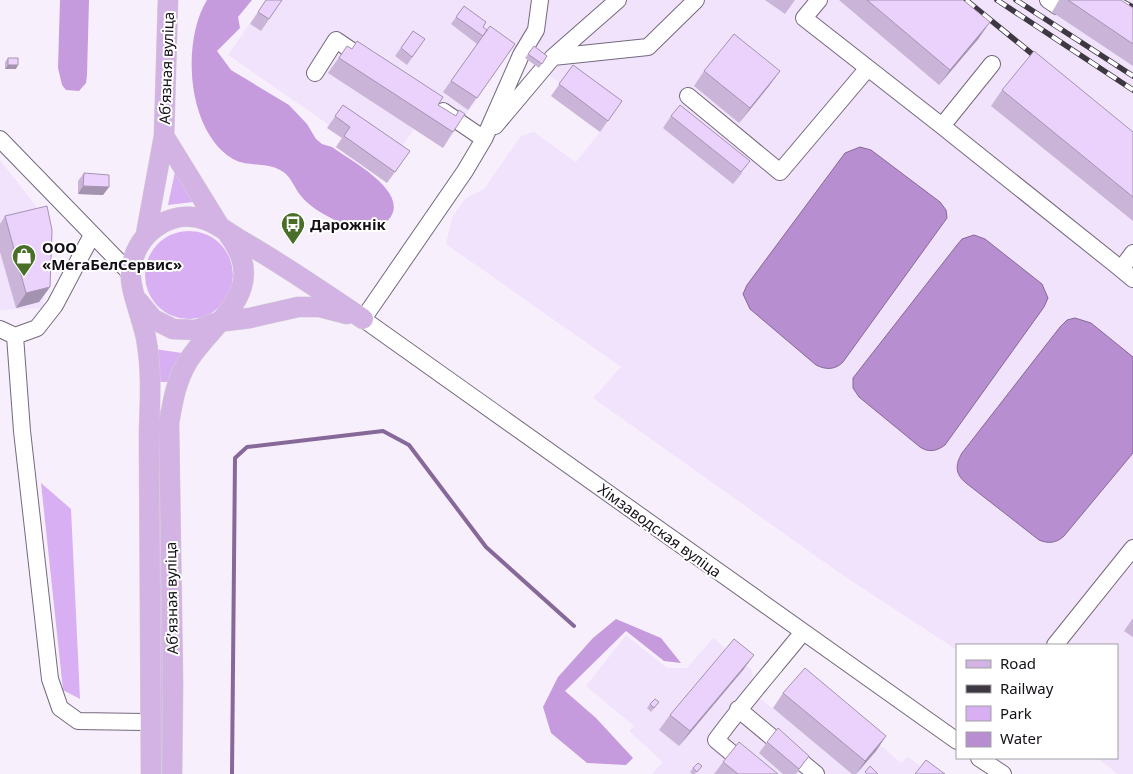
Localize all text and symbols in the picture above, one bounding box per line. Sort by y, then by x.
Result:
street label: Абʼязная вуліца [154,11,178,125]
bus stop icon: Дарожнік [280,211,306,245]
place label: Дарожнік [310,214,387,234]
place label: ООО «МегаБелСервис» [42,237,182,274]
shop icon: ООО «МегаБелСервис» [11,243,37,277]
street label: Хімзаводская вуліца [594,479,726,581]
street label: Абʼязная вуліца [160,542,182,654]
legend [956,644,1118,759]
text: Road [1000,653,1036,673]
text: Railway [1000,678,1054,698]
text: Park [1000,703,1032,723]
text: Water [1000,728,1042,748]

